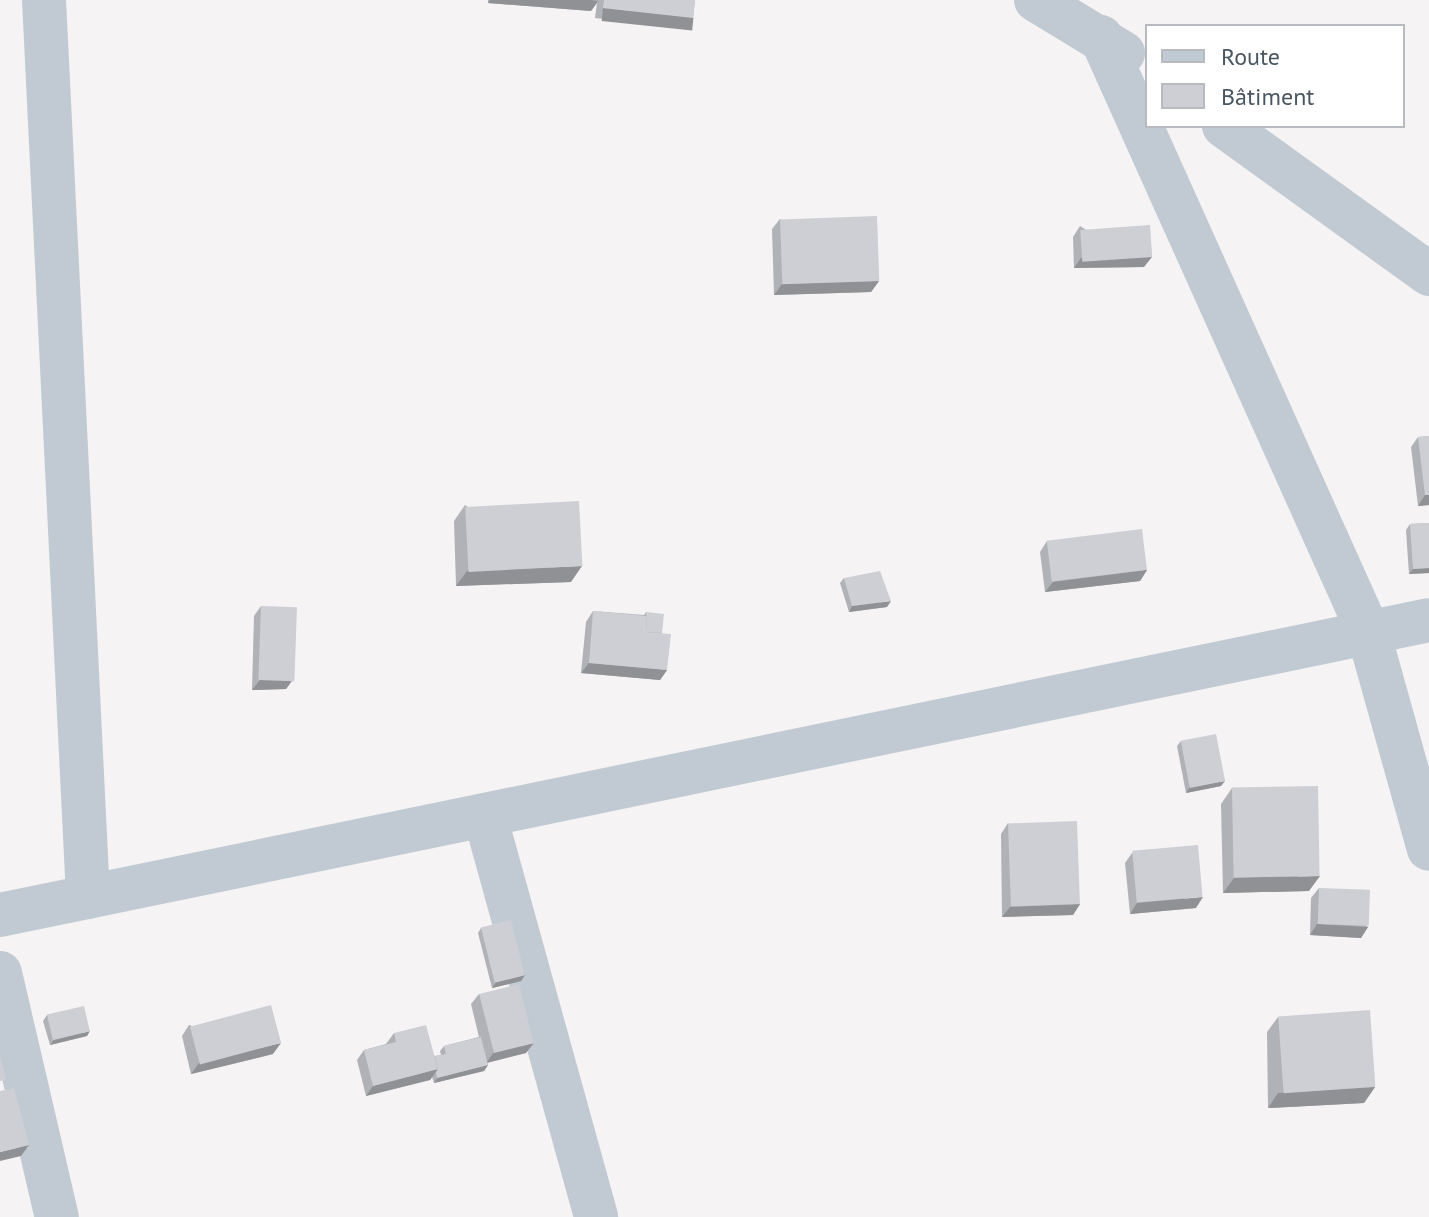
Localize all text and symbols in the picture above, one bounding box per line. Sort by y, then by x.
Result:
legend [1145,24,1405,128]
text: Route [1221,41,1280,72]
text: Bâtiment [1221,81,1314,112]

